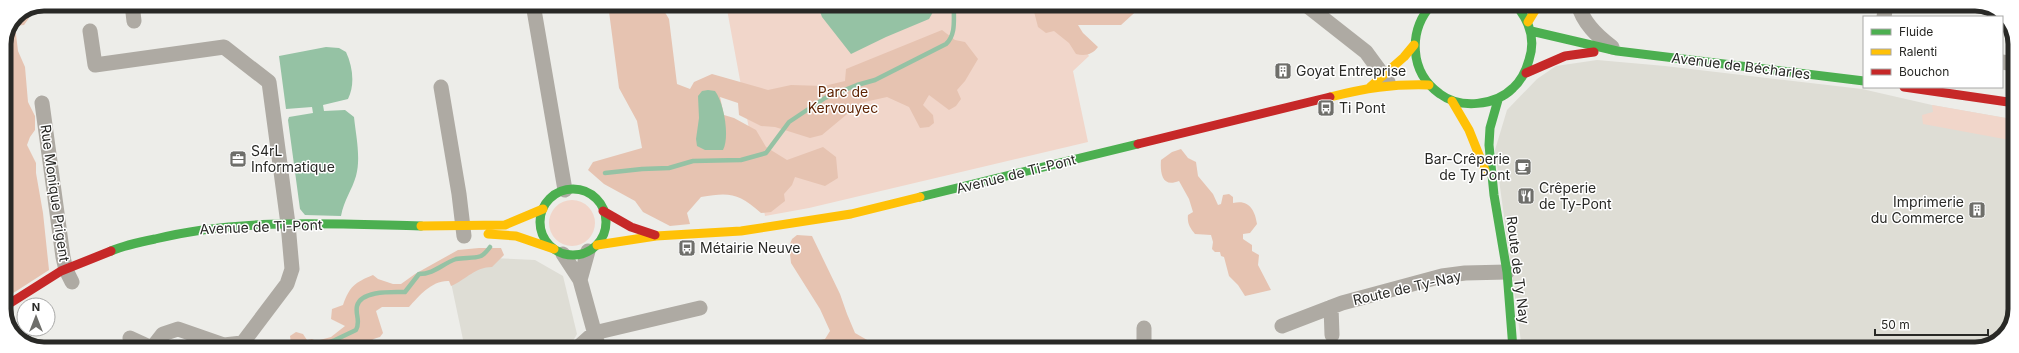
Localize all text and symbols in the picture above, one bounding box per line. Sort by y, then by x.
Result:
legend [1863,16,2003,88]
text: Fluide [1899,24,1933,39]
text: Ralenti [1899,44,1937,59]
street label: Avenue de Bécharles [1671,49,1811,82]
building icon: Goyat Entreprise [1273,61,1293,81]
place label: Goyat Entreprise [1296,62,1406,79]
text: Bouchon [1899,64,1949,79]
park label: Parc de Kervouyec [808,83,878,116]
bus stop icon: Ti Pont [1316,98,1336,118]
place label: Ti Pont [1339,99,1386,116]
street label: Rue Monique Prigent [37,123,74,263]
place label: S4rL Informatique [251,142,335,175]
office icon: S4rL Informatique [228,149,248,169]
street label: Avenue de Ti-Pont [954,150,1078,197]
place label: Bar-Crêperie de Ty Pont [1425,150,1510,183]
cafe icon: Bar-Crêperie de Ty Pont [1513,157,1533,177]
place label: Crêperie de Ty-Pont [1539,179,1612,212]
restaurant icon: Crêperie de Ty-Pont [1516,186,1536,206]
place label: Imprimerie du Commerce [1871,193,1964,226]
building icon: Imprimerie du Commerce [1967,200,1987,220]
street label: Route de Ty Nay [1503,215,1534,325]
street label: Avenue de Ti-Pont [199,216,323,237]
bus stop icon: Métairie Neuve [677,238,697,258]
place label: Métairie Neuve [700,239,800,256]
street label: Route de Ty-Nay [1351,267,1463,308]
north arrow [16,297,56,337]
text: N [32,300,40,314]
scale bar [1875,311,1988,337]
text: 50 m [1881,317,1910,332]

